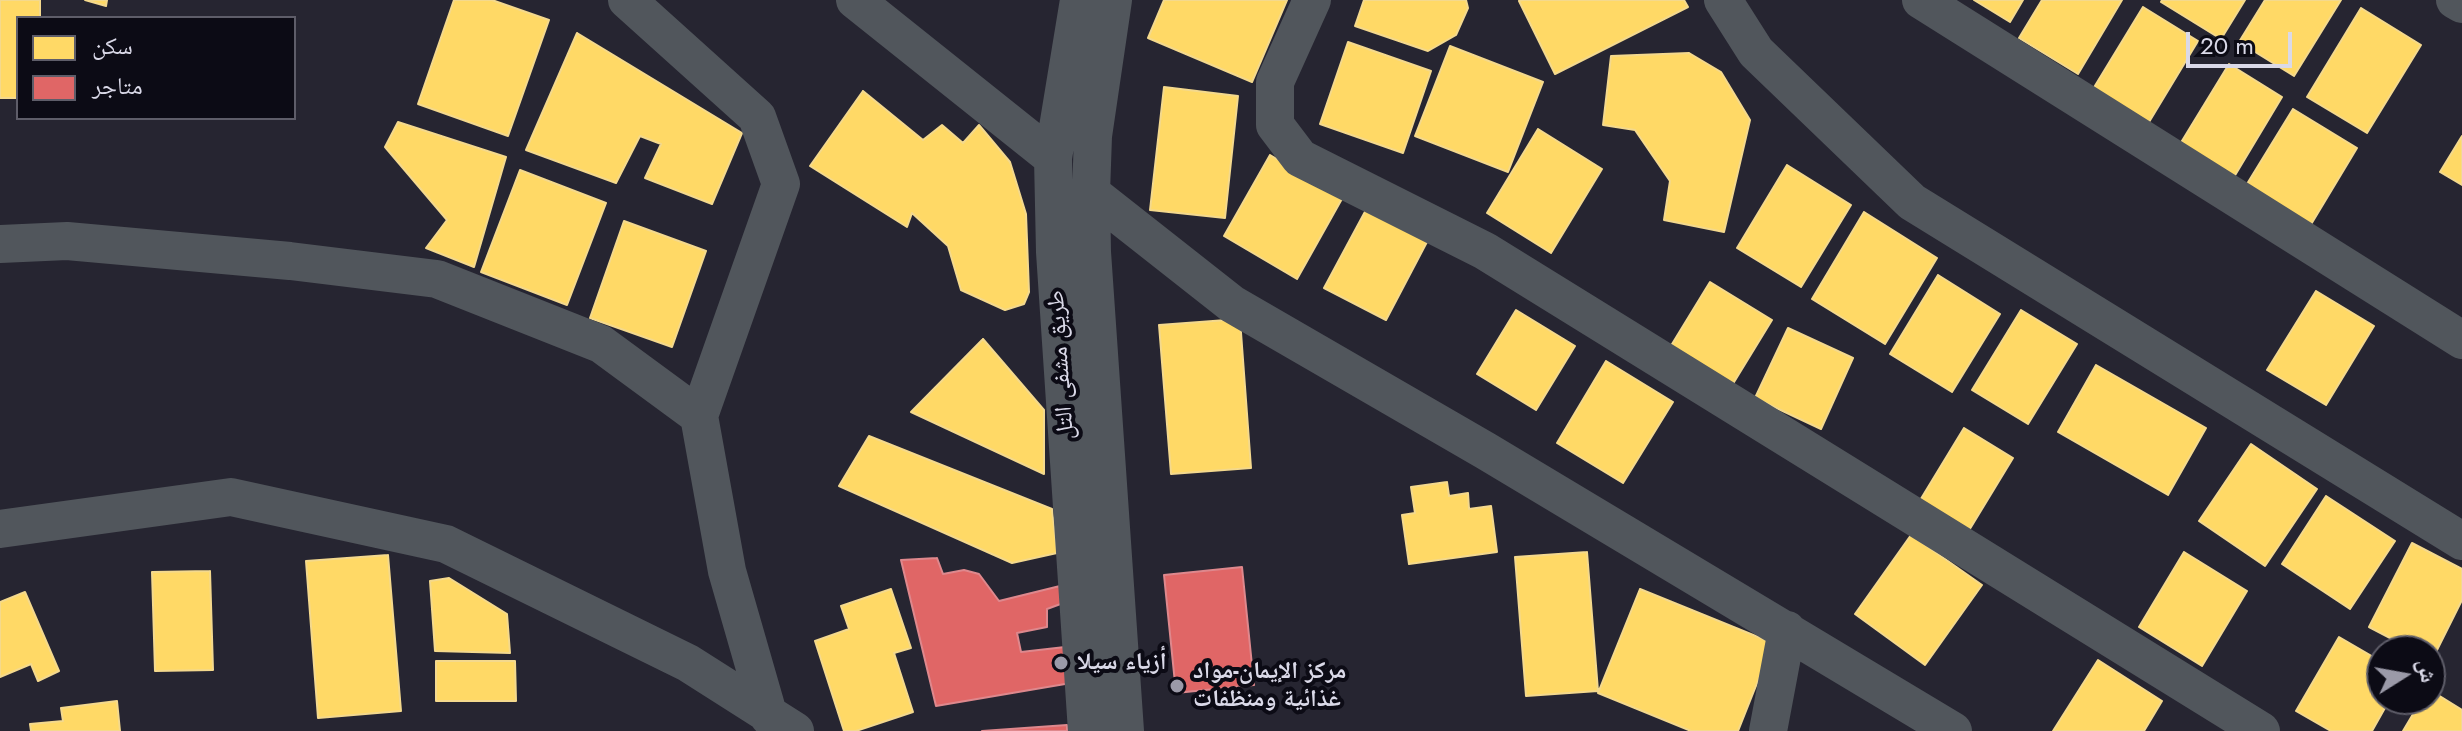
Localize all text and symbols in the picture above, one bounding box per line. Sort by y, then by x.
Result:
legend [16,16,296,120]
scale bar [2190,16,2296,66]
text: سكن [92,28,133,63]
text: 20 m [2200,28,2254,63]
text: متاجر [92,68,143,103]
street label: طريق مشفى التل [1042,289,1082,441]
north arrow [2366,635,2446,715]
place label: أزياء سيلا [1077,649,1167,677]
marker: أزياء سيلا [1052,654,1070,672]
text: ش [2410,656,2446,685]
place label: مركز الإيمان-مواد غذائية ومنظفات [1193,658,1346,714]
marker: مركز الإيمان-مواد غذائية ومنظفات [1168,677,1186,695]

